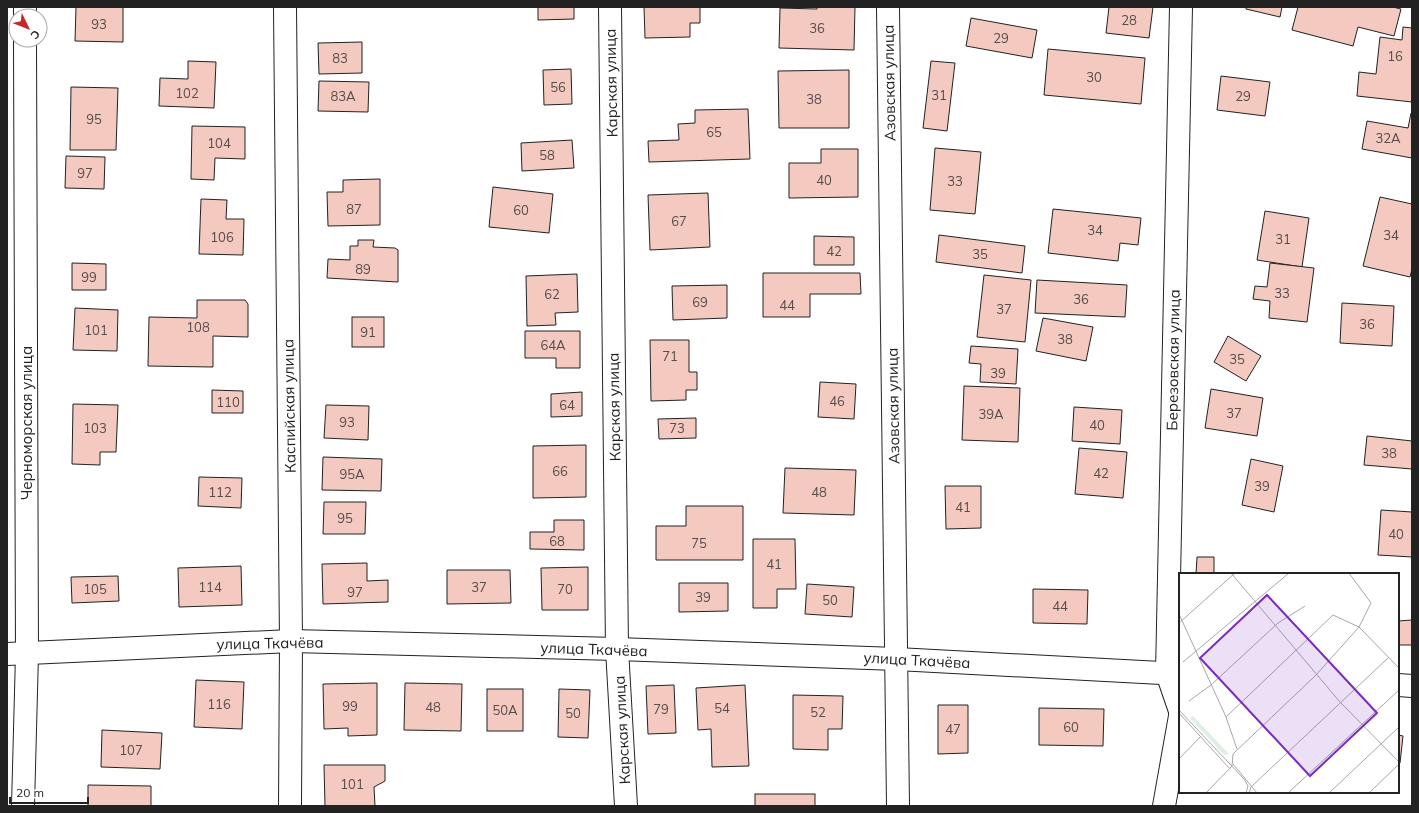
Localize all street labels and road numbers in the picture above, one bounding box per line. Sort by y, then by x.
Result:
street label: Азовская улица [878,25,900,141]
street label: Карская улица [601,28,621,138]
street label: Березовская улица [1162,289,1184,431]
street label: Каспийская улица [278,339,300,473]
street label: Черноморская улица [17,346,36,500]
street label: Азовская улица [882,348,904,464]
street label: Карская улица [604,352,624,462]
street label: улица Ткачёва [216,633,324,653]
street label: улица Ткачёва [540,638,648,660]
street label: улица Ткачёва [863,648,971,672]
street label: Карская улица [610,675,634,785]

